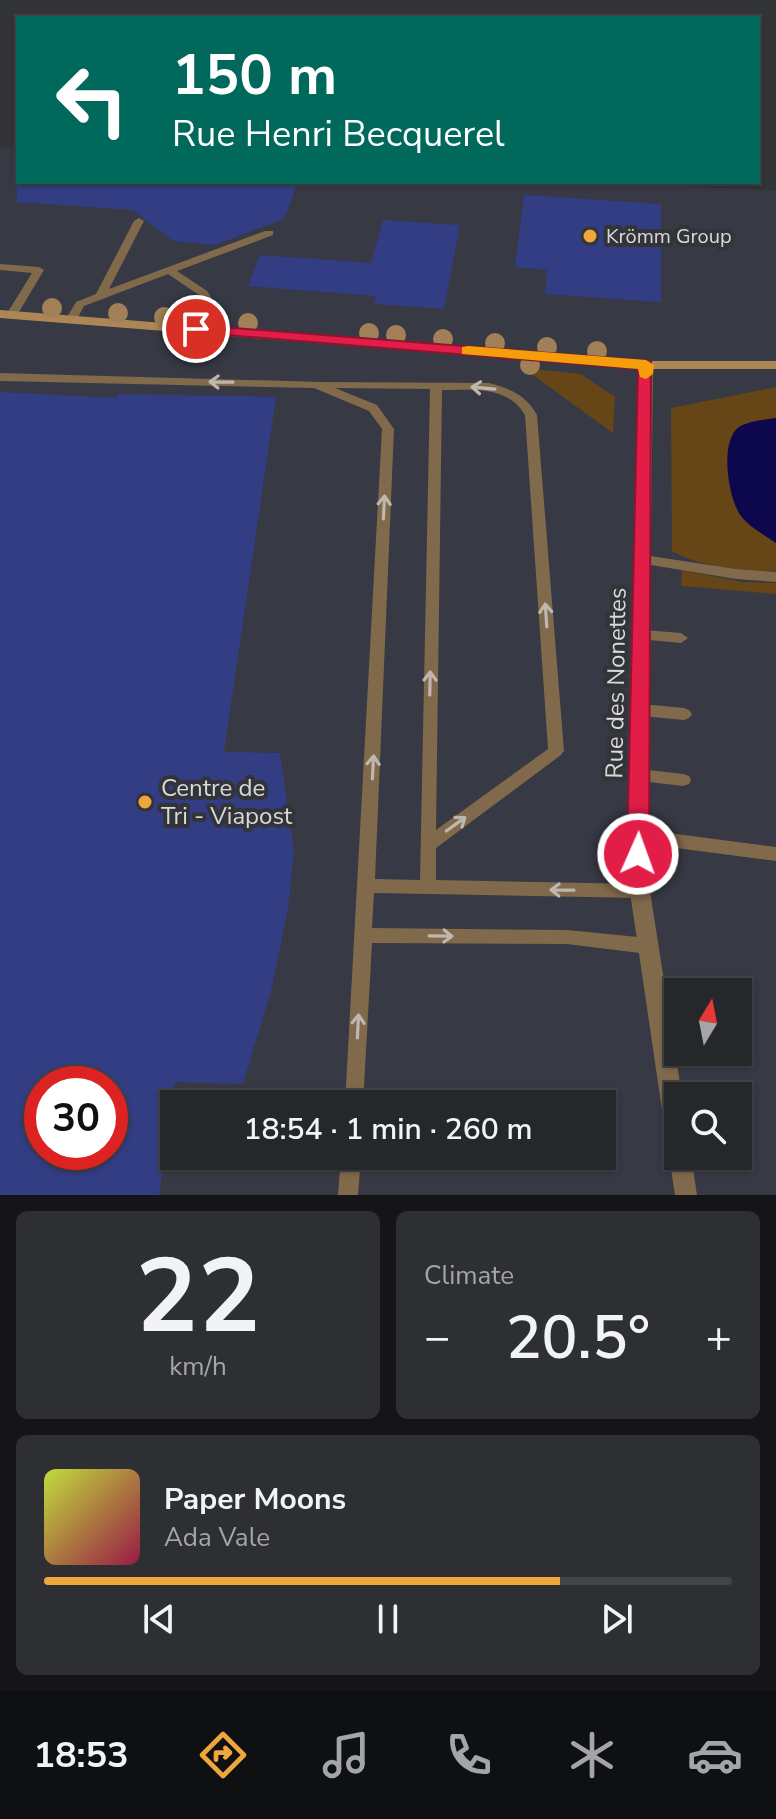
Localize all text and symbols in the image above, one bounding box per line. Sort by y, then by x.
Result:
text: 150 m [172,37,337,114]
icon: left [40,48,144,152]
text: Rue Henri Becquerel [172,110,505,159]
place label: Krömm Group [606,223,732,250]
marker: Krömm Group [581,227,599,245]
pin [162,295,230,363]
icon: arrive [174,307,218,351]
one-way arrow [208,374,235,390]
one-way arrow [470,380,497,395]
one-way arrow [377,494,392,521]
street label: Rue des Nonettes [598,587,634,779]
one-way arrow [538,602,553,629]
one-way arrow [423,670,438,697]
one-way arrow [365,754,380,781]
place label: Centre de Tri - Viapost [161,772,293,832]
marker: Centre de Tri - Viapost [136,793,154,811]
position arrow [596,812,680,896]
one-way arrow [445,816,466,833]
one-way arrow [549,882,576,898]
one-way arrow [427,928,454,944]
north arrow [664,978,752,1066]
map controls [664,978,752,1170]
one-way arrow [351,1013,366,1040]
speed limit sign: 30 [24,1066,128,1170]
button: search [664,1082,752,1170]
text: 18:54 · 1 min · 260 m [243,1109,533,1150]
text: 22 [136,1226,260,1368]
text: Climate [424,1258,514,1293]
text: 20.5° [506,1297,650,1379]
text: − [424,1308,450,1368]
text: + [706,1308,732,1368]
text: km/h [169,1349,227,1384]
text: Paper Moons [164,1479,346,1520]
text: Ada Vale [164,1520,270,1555]
icon: previous [137,1597,181,1641]
icon: pause [366,1597,410,1641]
icon: next [595,1597,639,1641]
icon: directions [195,1727,251,1783]
icon: music [318,1727,374,1783]
icon: phone [441,1727,497,1783]
icon: climate [564,1727,620,1783]
icon: car [687,1727,743,1783]
text: 18:53 [33,1731,129,1780]

